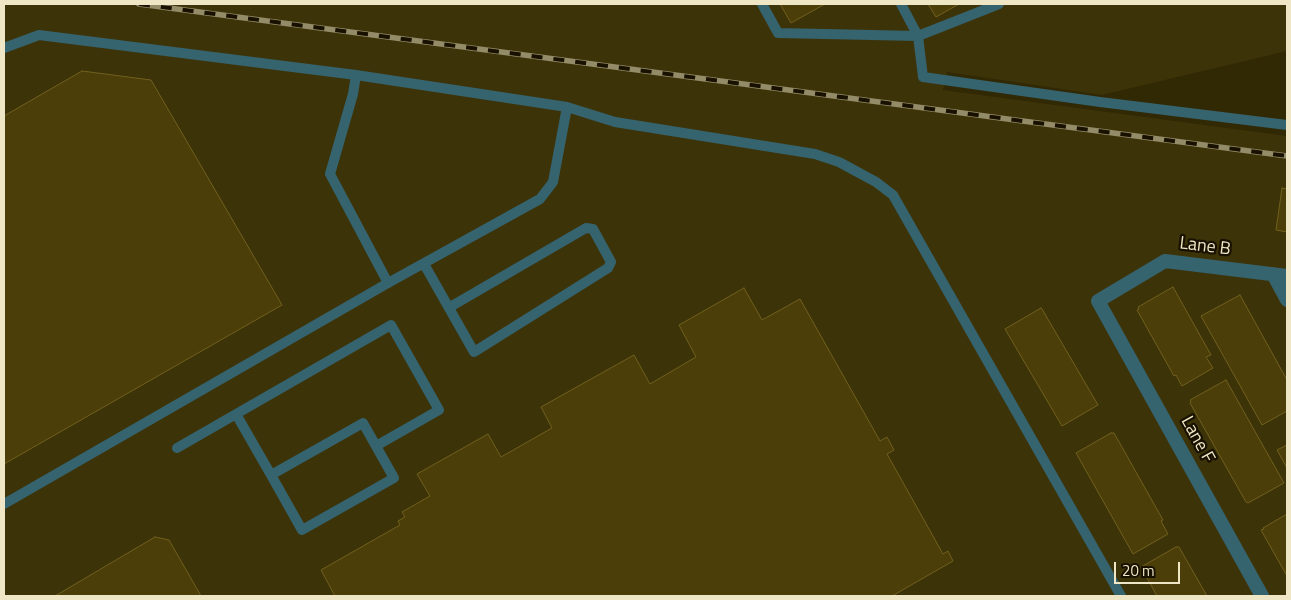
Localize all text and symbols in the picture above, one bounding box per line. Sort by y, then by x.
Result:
street label: Lane B [1178,233,1232,261]
street label: Lane F [1175,413,1219,467]
scale bar [1116,552,1182,584]
text: 20 m [1122,559,1155,582]

